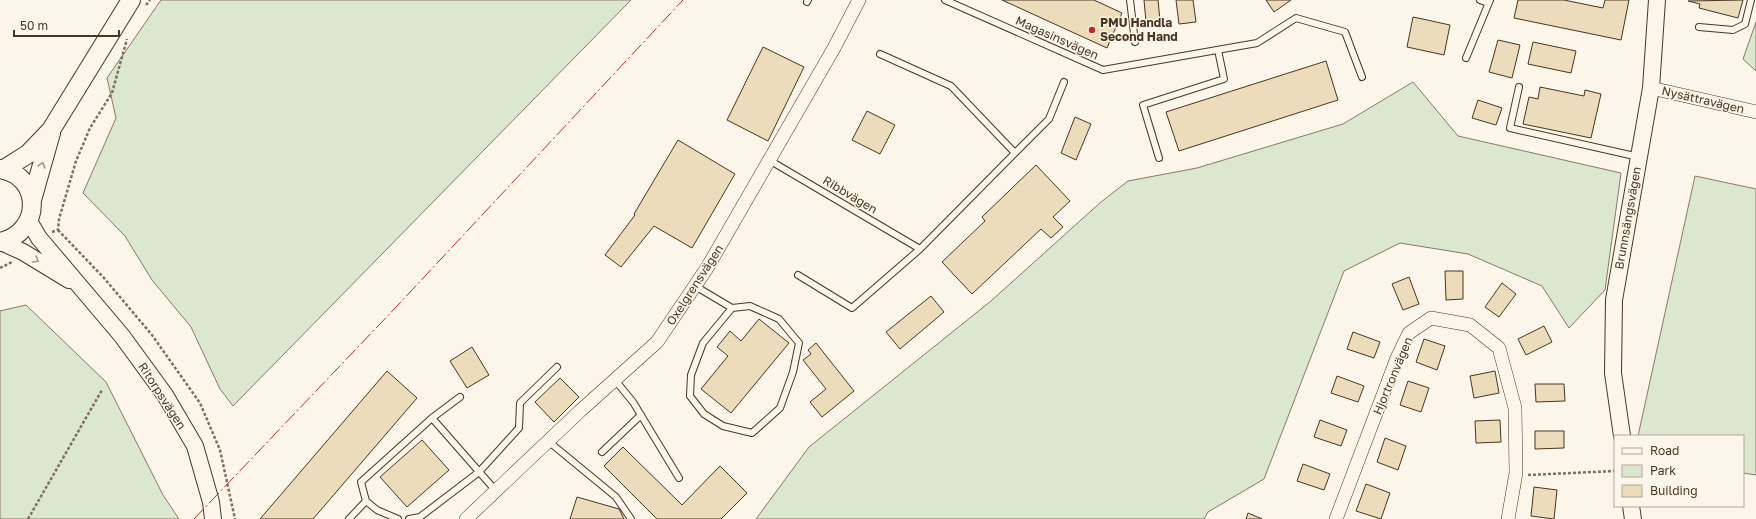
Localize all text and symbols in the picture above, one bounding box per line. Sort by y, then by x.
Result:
scale bar [14,12,119,38]
street label: Magasinsvägen [1013,12,1101,63]
place label: PMU Handla Second Hand [1100,15,1178,44]
text: 50 m [20,18,48,33]
marker: PMU Handla Second Hand [1087,25,1097,35]
street label: Nysättravägen [1660,83,1746,116]
one-way arrow [37,162,45,168]
street label: Brunnsängsvägen [1611,165,1644,270]
street label: Ribbvägen [820,172,880,217]
street label: Oxelgrensvägen [663,241,726,328]
one-way arrow [32,255,39,262]
street label: Hjortronvägen [1369,335,1416,417]
street label: Ritorpsvägen [135,359,190,432]
legend [1614,435,1744,507]
text: Road [1650,443,1679,458]
text: Park [1650,463,1676,478]
text: Building [1650,483,1698,498]

